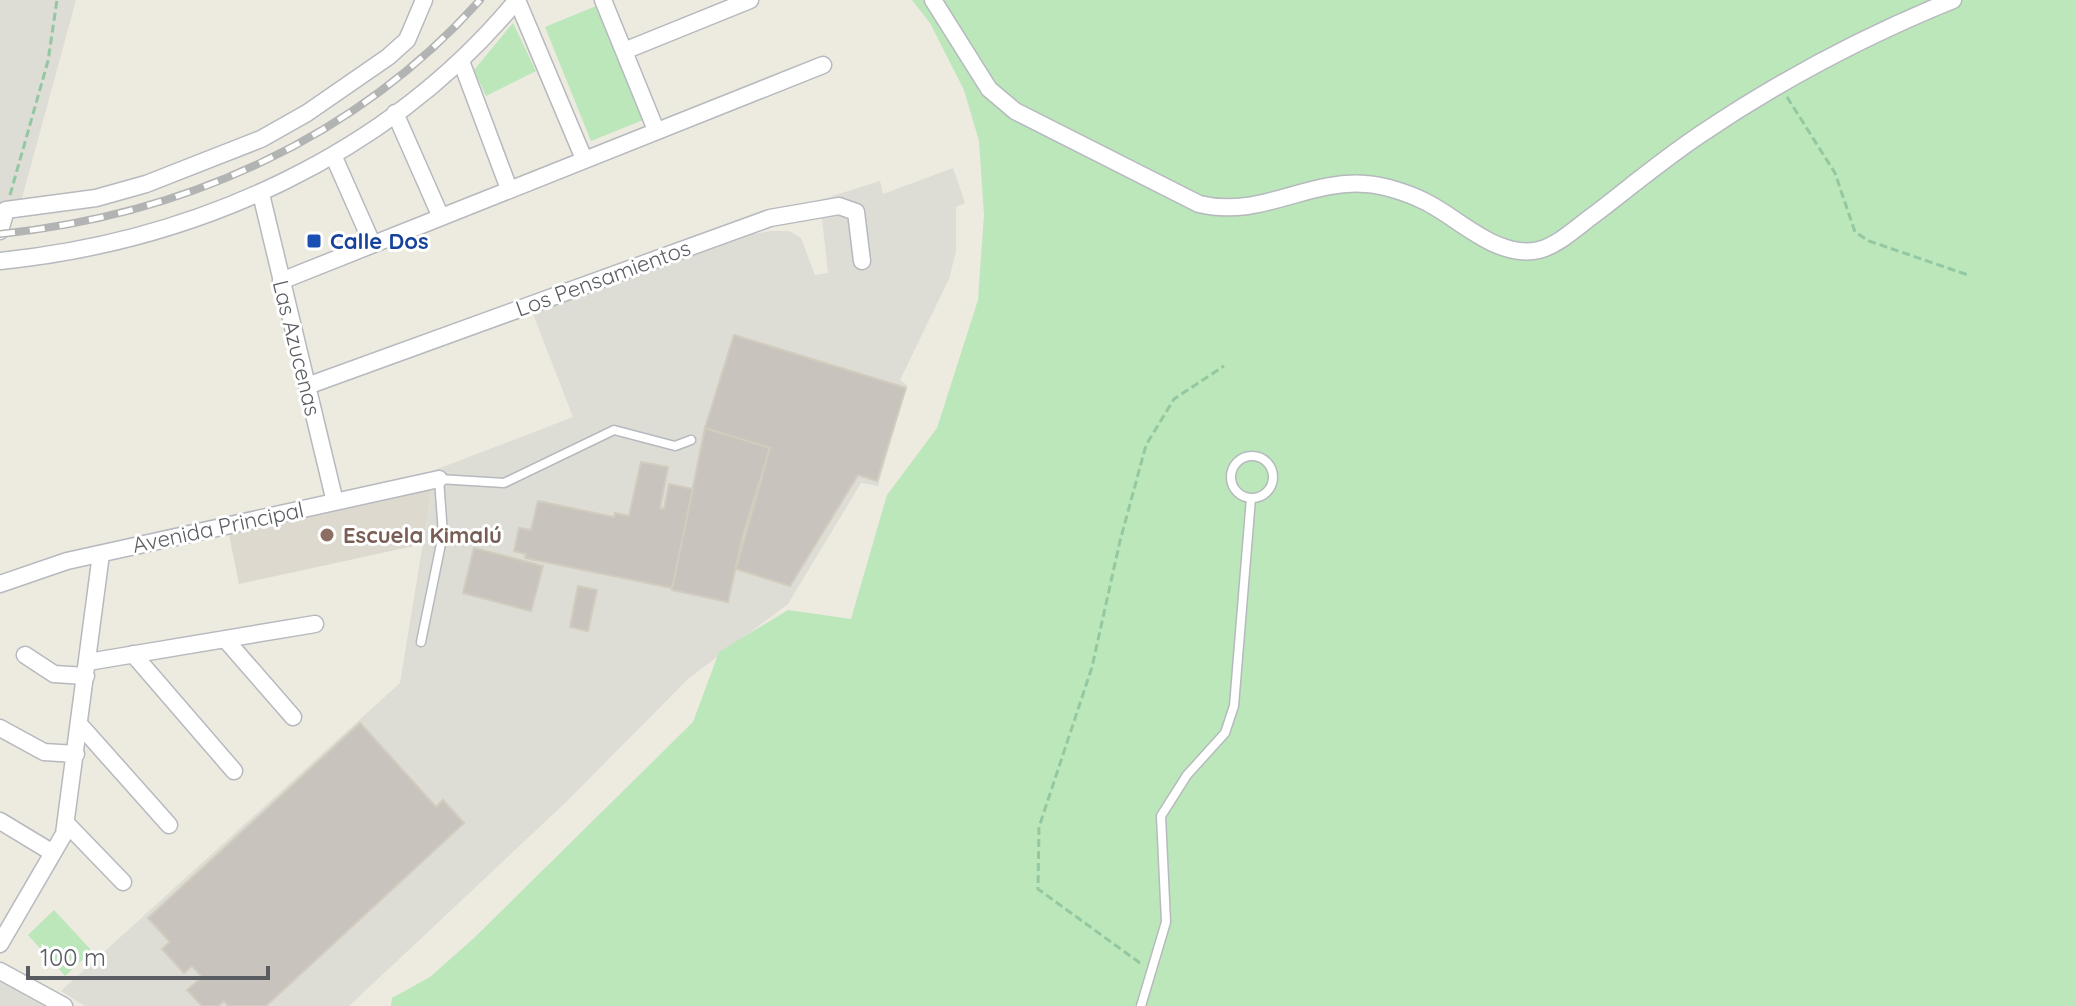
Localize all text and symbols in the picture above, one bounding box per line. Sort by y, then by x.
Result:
place label: Calle Dos [330,227,429,255]
marker: Calle Dos [305,232,323,250]
street label: Los Pensamientos [512,233,694,323]
street label: Las Azucenas [267,277,327,419]
street label: Avenida Principal [130,495,306,559]
place label: Escuela Kimalú [343,521,502,549]
marker: Escuela Kimalú [318,526,336,544]
scale bar [28,930,268,980]
text: 100 m [40,942,106,972]

